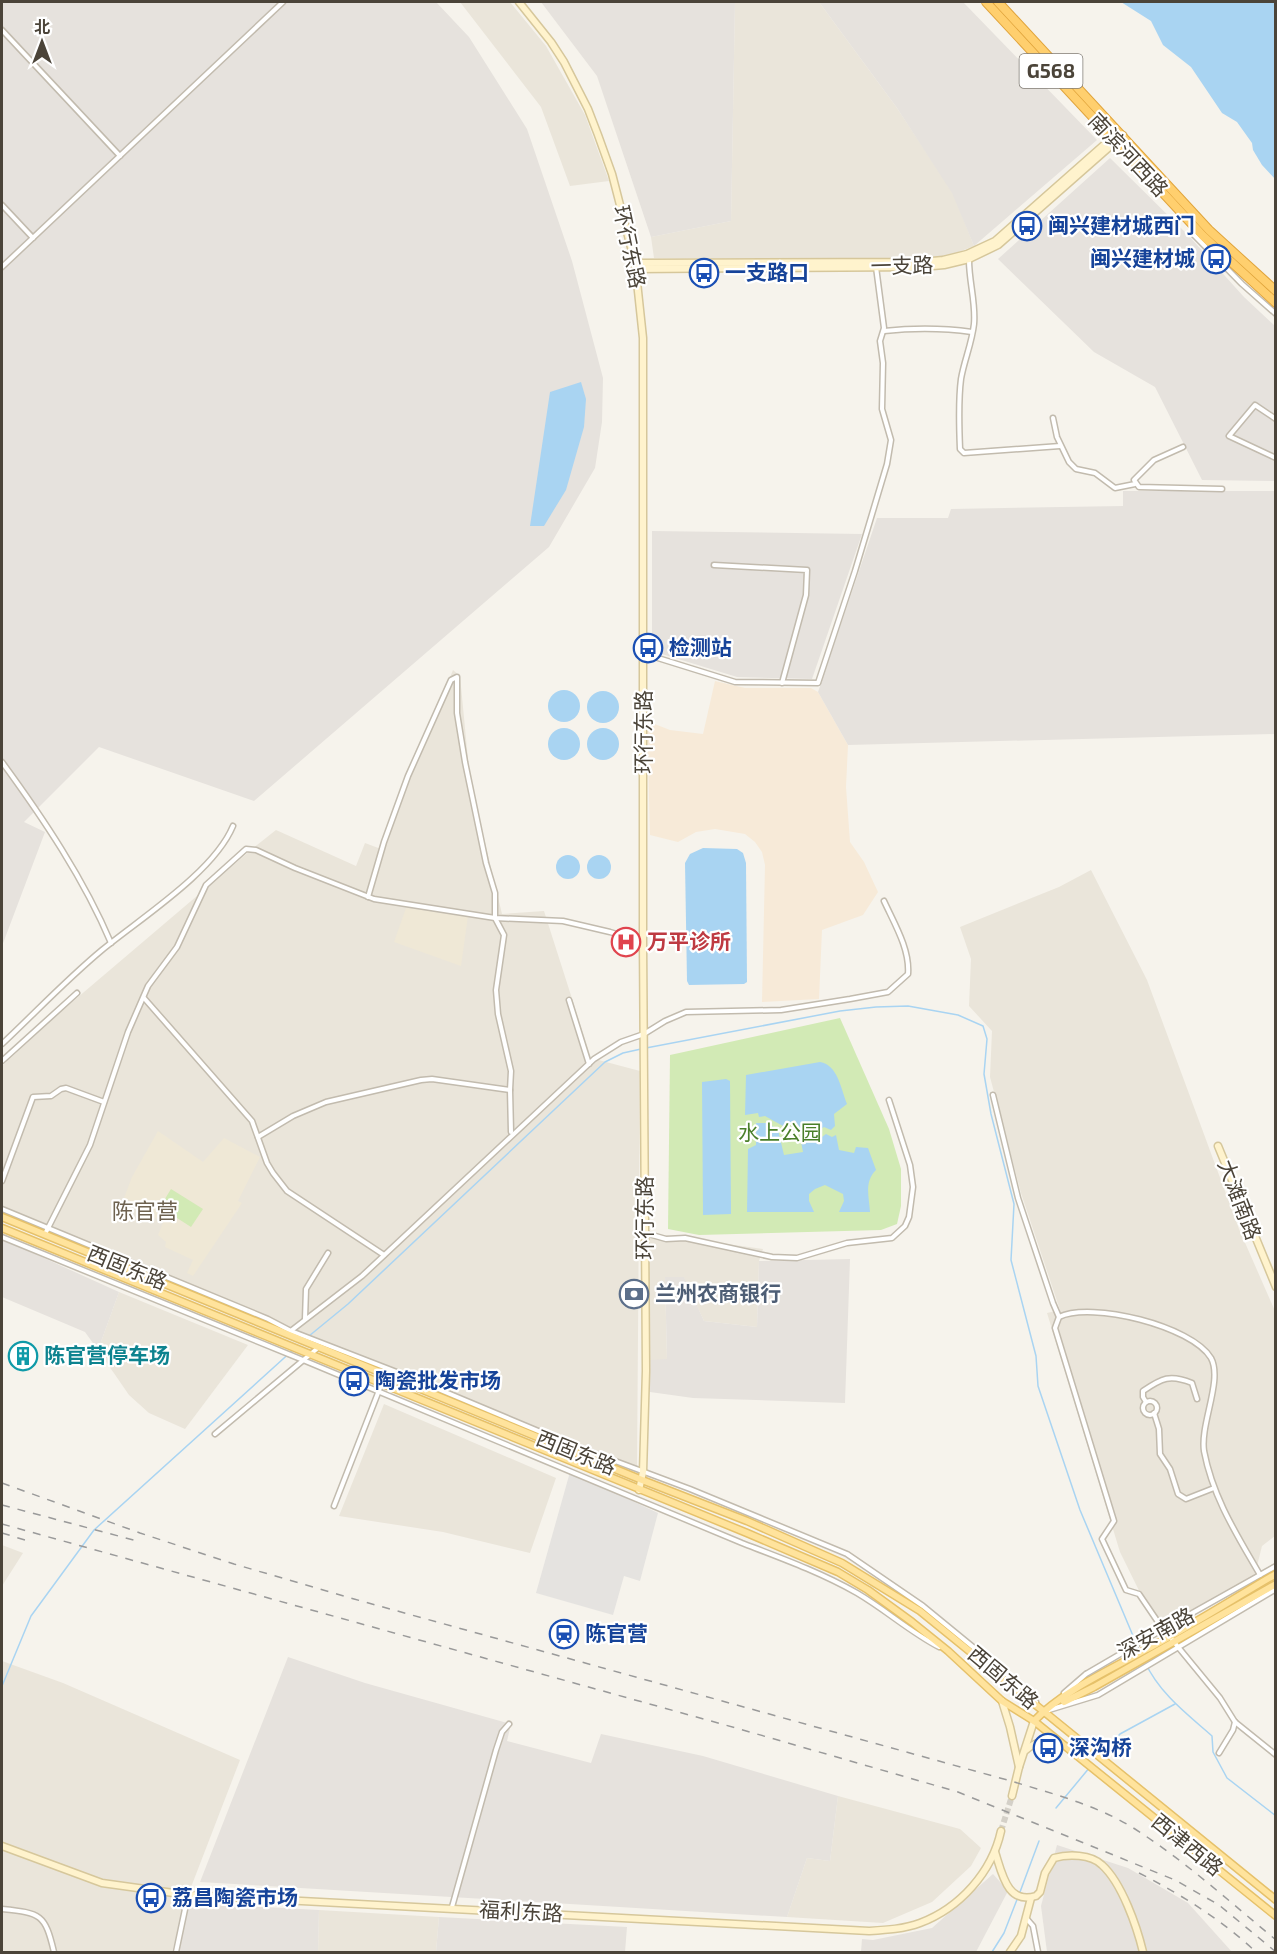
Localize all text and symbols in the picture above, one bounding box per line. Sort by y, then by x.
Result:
north arrow [12,12,72,72]
text: 北 [34,17,50,36]
road number: G568 [1020,54,1082,88]
street label: 南滨河西路 [1084,107,1174,201]
street label: 环行东路 [610,203,651,290]
bus stop icon: 闽兴建材城西门 [1011,210,1043,242]
place label: 闽兴建材城西门 [1048,212,1195,237]
bus stop icon: 闽兴建材城 [1200,243,1232,275]
place label: 闽兴建材城 [1090,245,1195,270]
street label: 一支路 [870,251,934,278]
bus stop icon: 一支路口 [688,257,720,289]
place label: 一支路口 [725,259,809,284]
bus stop icon: 检测站 [632,632,664,664]
place label: 检测站 [669,634,732,659]
street label: 环行东路 [630,690,655,774]
hospital icon: 万平诊所 [610,926,642,958]
place label: 万平诊所 [647,928,731,953]
park label: 水上公园 [738,1119,822,1144]
street label: 大滩南路 [1214,1156,1267,1243]
street label: 环行东路 [631,1176,656,1260]
district label: 陈官营 [112,1197,178,1223]
street label: 西固东路 [84,1239,171,1294]
bank icon: 兰州农商银行 [618,1278,650,1310]
place label: 兰州农商银行 [655,1280,781,1305]
building icon: 陈官营停车场 [7,1340,39,1372]
place label: 陈官营停车场 [44,1342,170,1367]
bus stop icon: 陶瓷批发市场 [338,1365,370,1397]
place label: 陶瓷批发市场 [375,1367,501,1392]
street label: 西固东路 [533,1424,620,1479]
street label: 深安南路 [1112,1601,1198,1664]
station icon: 陈官营 [548,1618,580,1650]
place label: 陈官营 [585,1620,648,1645]
street label: 西固东路 [964,1640,1044,1713]
bus stop icon: 深沟桥 [1032,1732,1064,1764]
place label: 深沟桥 [1069,1734,1132,1759]
street label: 西津西路 [1147,1808,1228,1880]
bus stop icon: 荔昌陶瓷市场 [135,1882,167,1914]
place label: 荔昌陶瓷市场 [172,1884,298,1909]
street label: 福利东路 [478,1896,564,1925]

